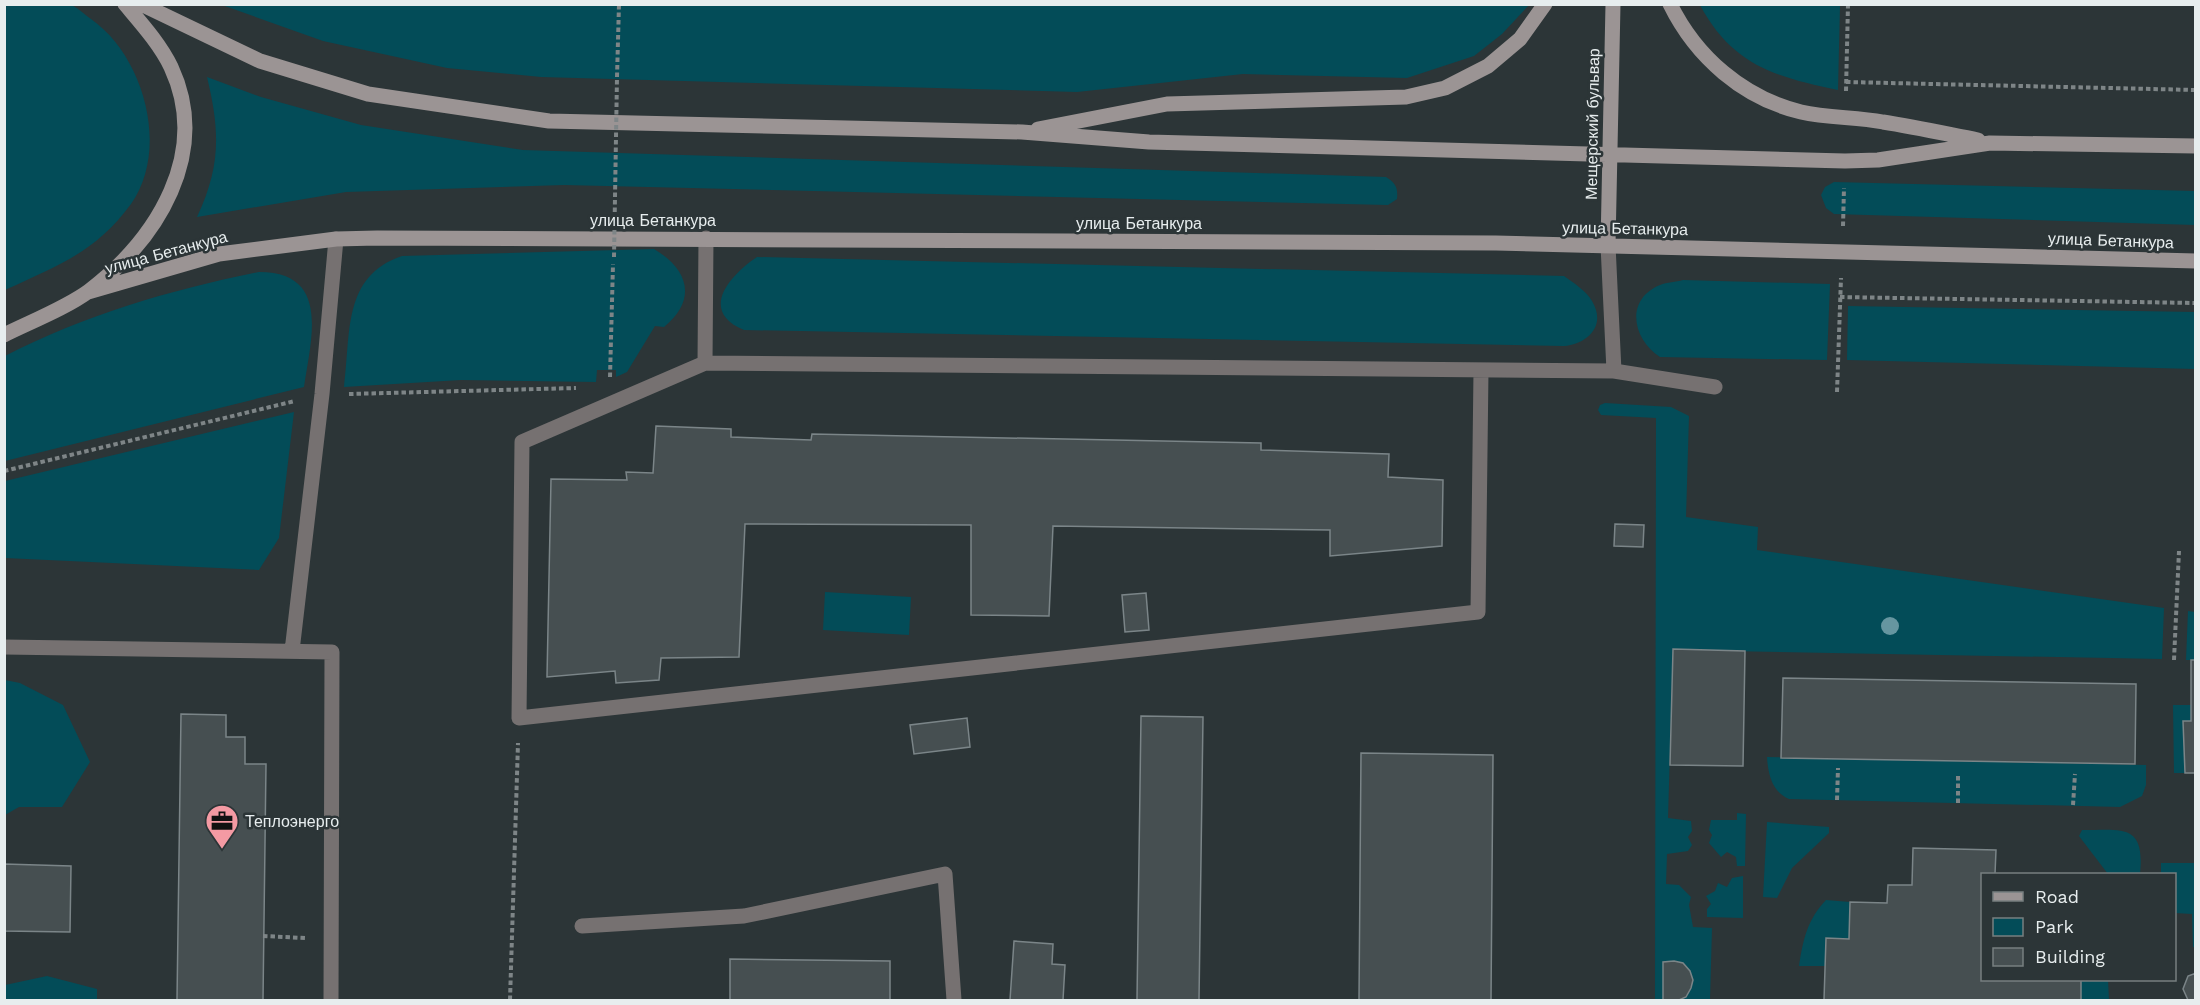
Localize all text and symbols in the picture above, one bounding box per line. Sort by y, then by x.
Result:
street label: Мещерский бульвар [1582,48,1603,200]
street label: улица Бетанкура [590,211,716,230]
street label: улица Бетанкура [1076,214,1202,233]
street label: улица Бетанкура [1562,218,1688,239]
street label: улица Бетанкура [103,227,230,278]
street label: улица Бетанкура [2048,229,2174,252]
office icon: Теплоэнерго [204,803,240,850]
place label: Теплоэнерго [245,812,339,831]
legend [1981,873,2176,981]
text: Road [2035,886,2079,907]
text: Park [2035,916,2074,937]
text: Building [2035,946,2105,967]

